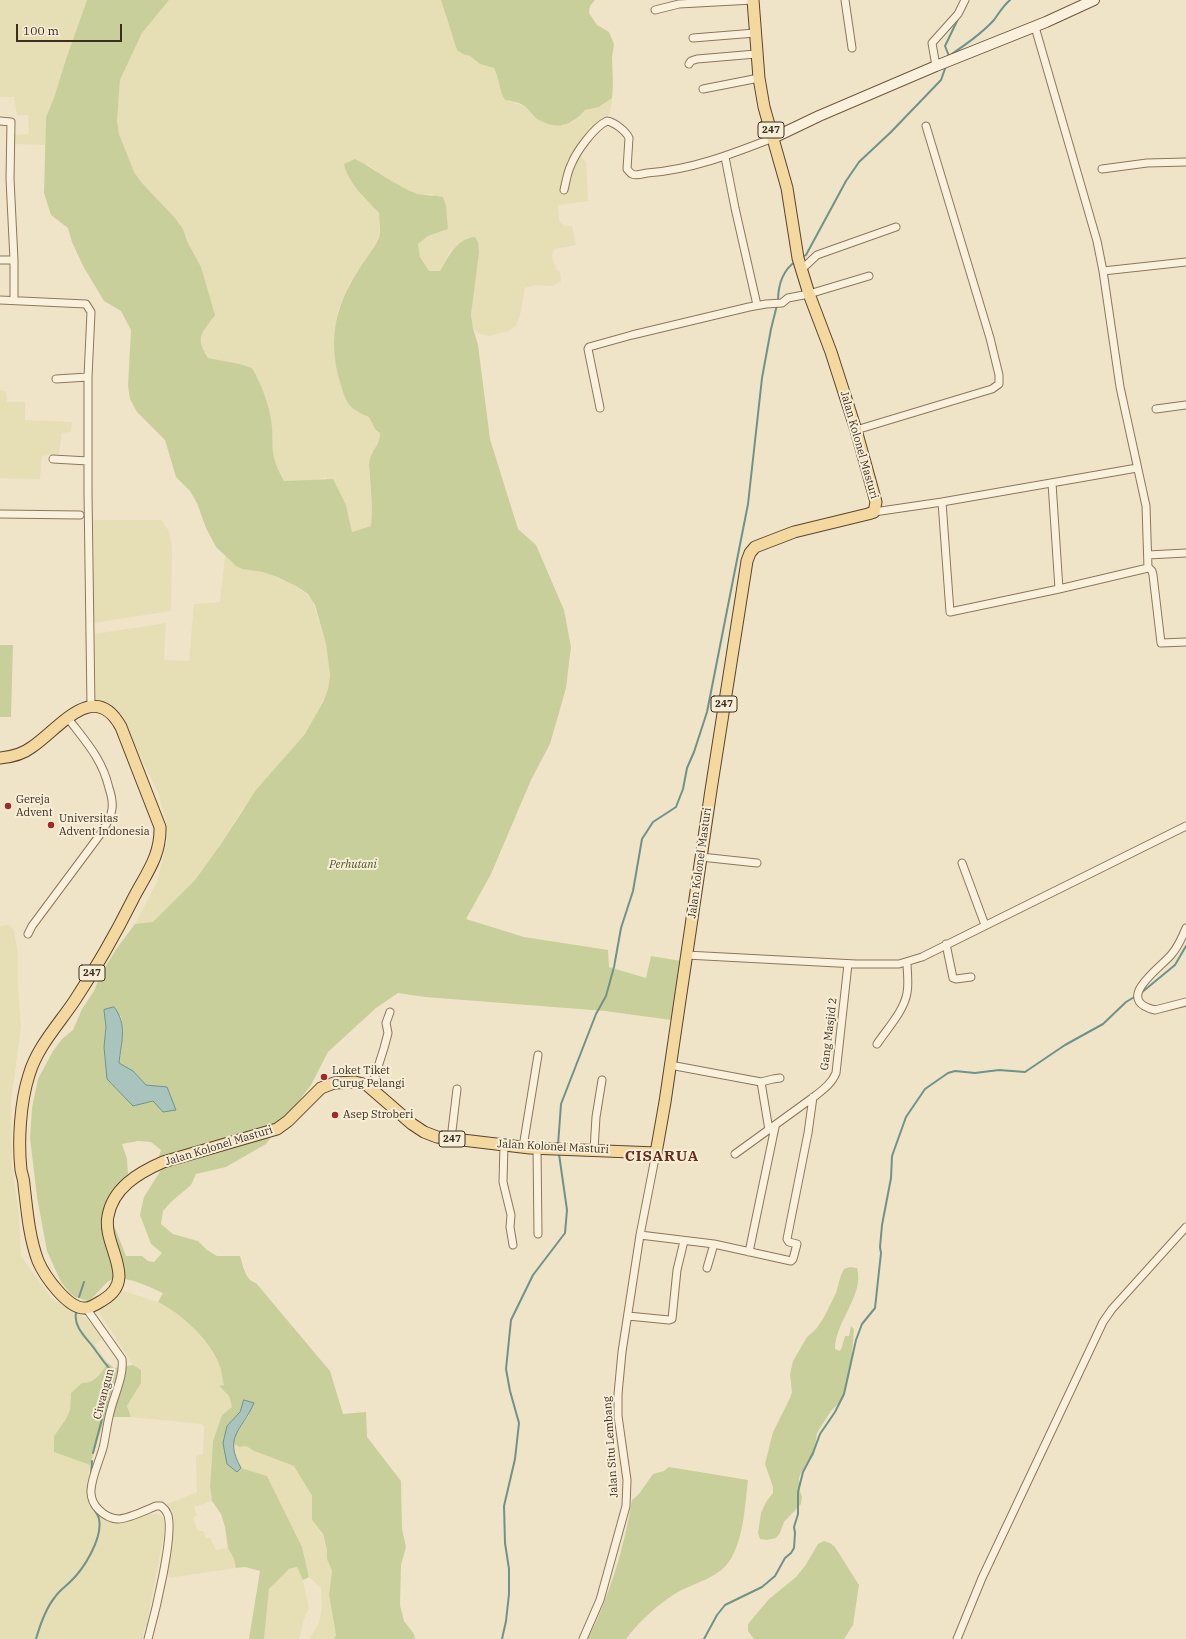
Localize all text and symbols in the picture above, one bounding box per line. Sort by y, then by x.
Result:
scale bar [18,16,124,42]
text: 100 m [23,23,59,38]
road number: 247 [758,122,784,138]
street label: Jalan Kolonel Masturi [837,389,881,501]
road number: 247 [711,696,737,712]
place label: Gereja Advent [16,793,53,819]
marker: Gereja Advent [3,801,13,811]
street label: Jalan Kolonel Masturi [686,807,714,919]
place label: Universitas Advent Indonesia [59,812,150,838]
marker: Universitas Advent Indonesia [46,820,56,830]
park label: Perhutani [329,858,377,872]
road number: 247 [79,965,105,981]
street label: Gang Masjid 2 [818,997,840,1071]
place label: Loket Tiket Curug Pelangi [332,1064,405,1090]
marker: Loket Tiket Curug Pelangi [319,1072,329,1082]
place label: Asep Stroberi [343,1108,413,1122]
marker: Asep Stroberi [330,1110,340,1120]
street label: Jalan Kolonel Masturi [164,1123,274,1169]
road number: 247 [439,1131,465,1147]
street label: Jalan Kolonel Masturi [497,1137,609,1157]
district label: CISARUA [625,1148,699,1166]
street label: Ciwangun [91,1367,117,1421]
street label: Jalan Situ Lembang [601,1396,621,1498]

